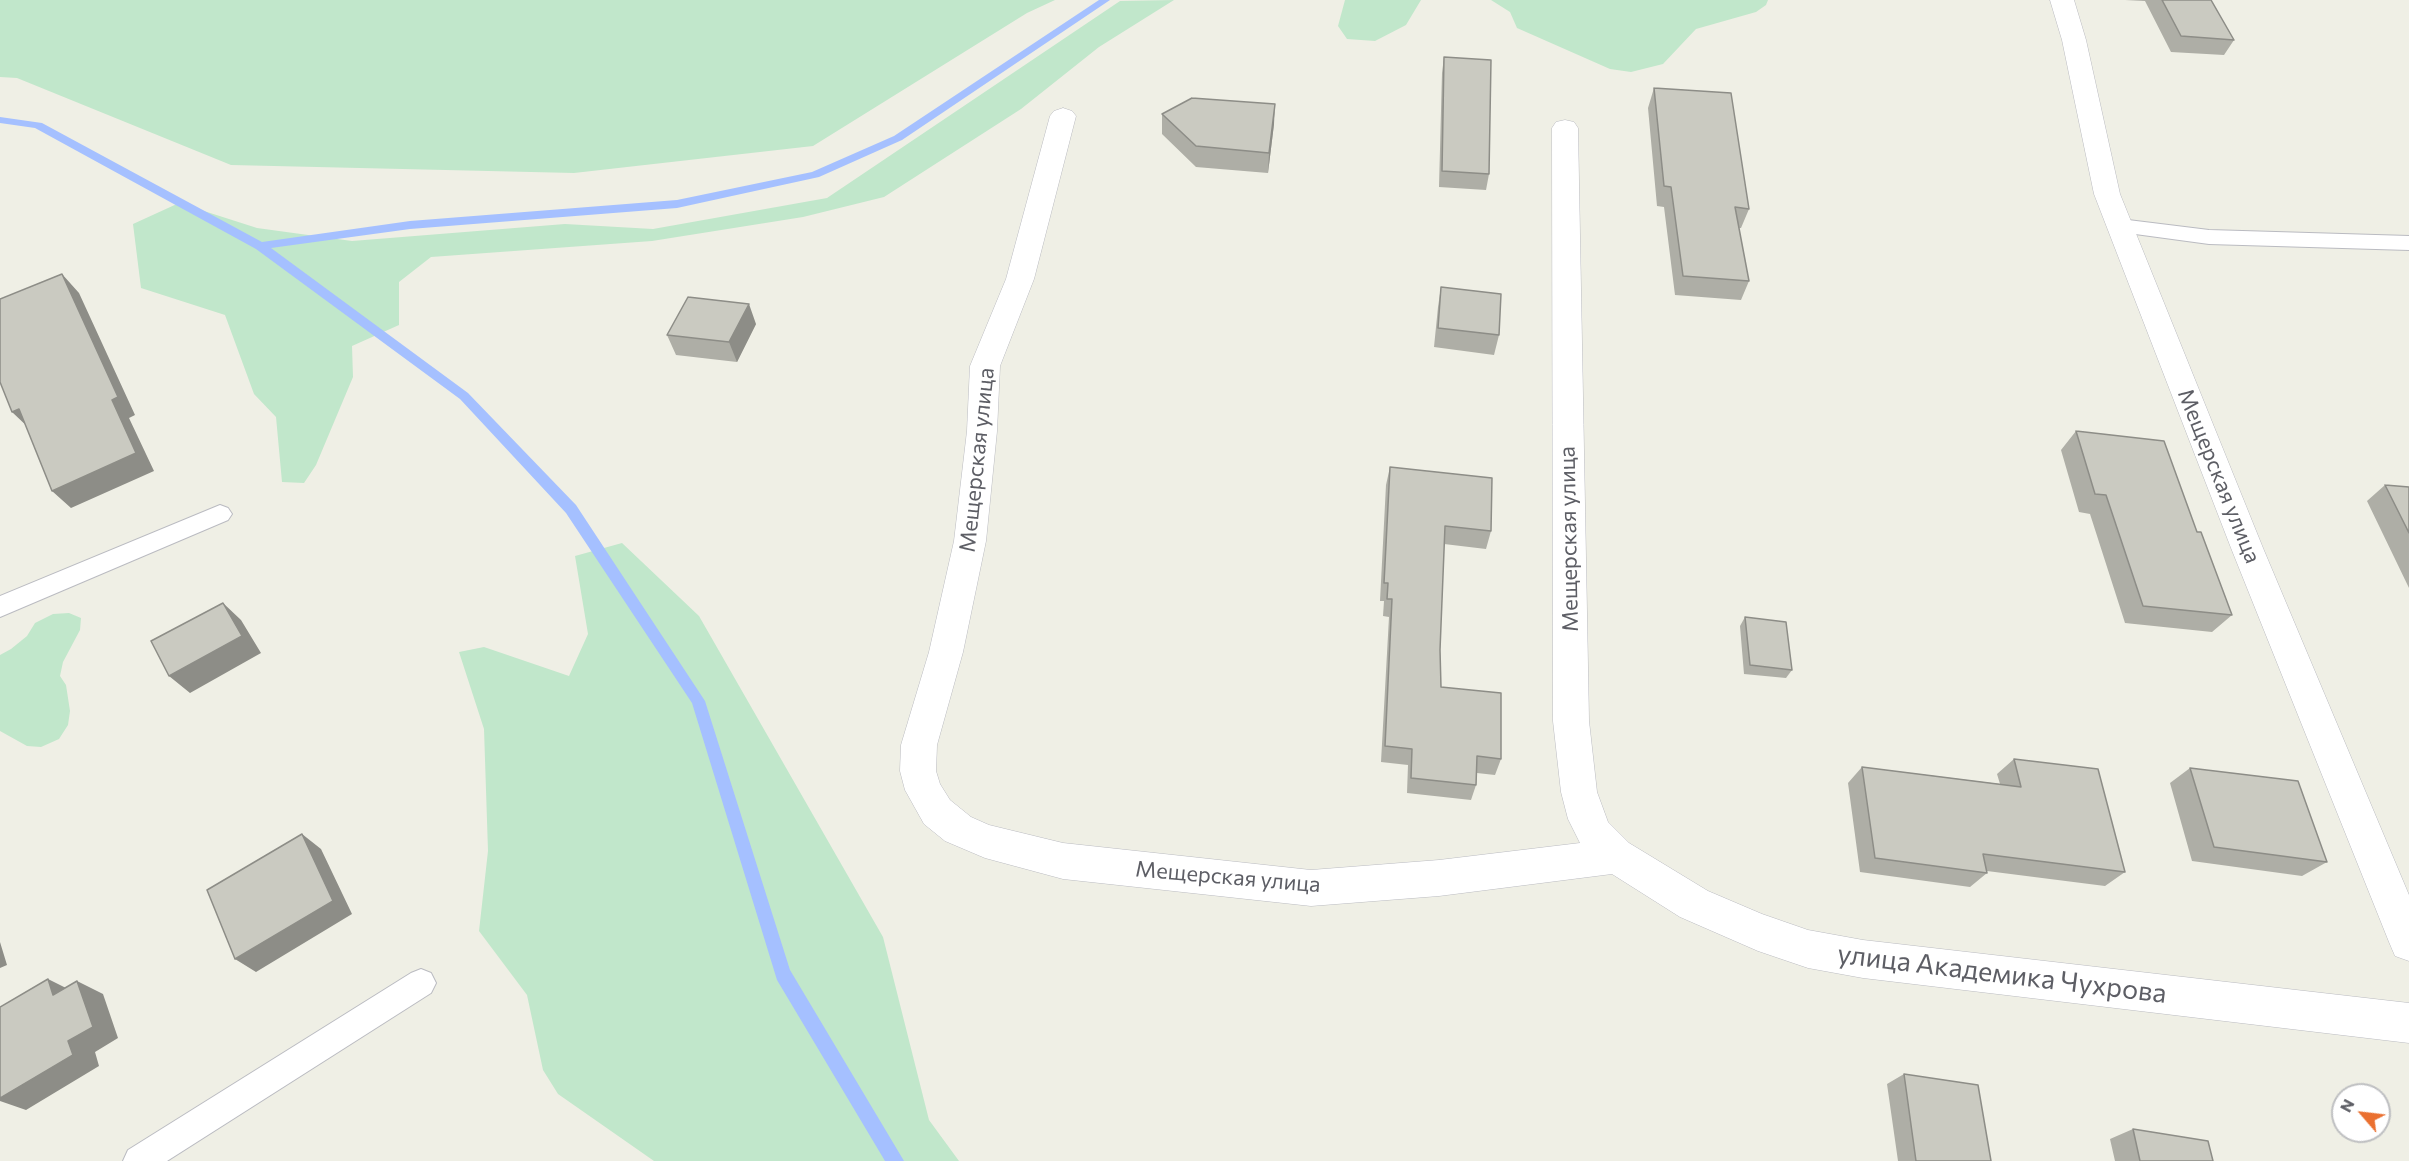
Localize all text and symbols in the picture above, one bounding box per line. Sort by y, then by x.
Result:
street label: Мещерская улица [954,366,1000,554]
street label: Мещерская улица [2172,385,2266,567]
street label: Мещерская улица [1554,446,1584,632]
street label: Мещерская улица [1134,856,1322,898]
street label: улица Академика Чухрова [1836,938,2168,1010]
north arrow [2331,1083,2391,1143]
text: N [2335,1095,2358,1115]

